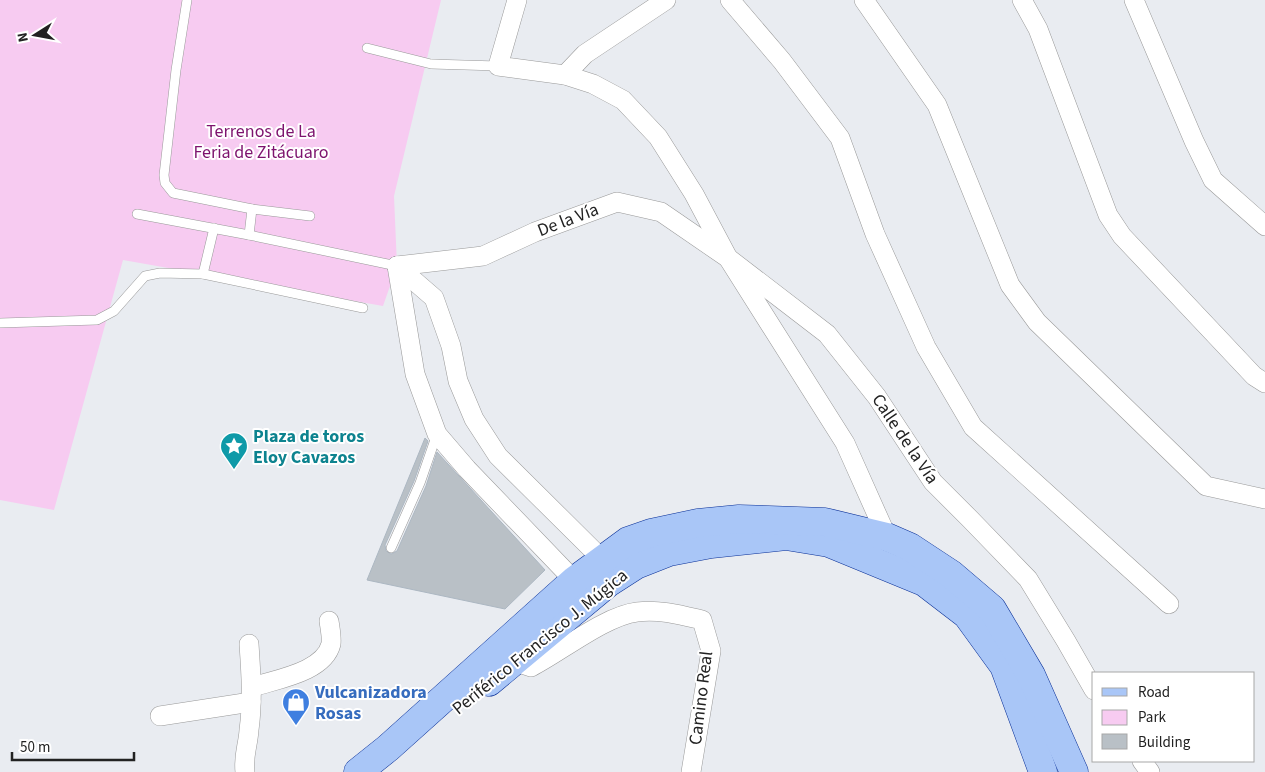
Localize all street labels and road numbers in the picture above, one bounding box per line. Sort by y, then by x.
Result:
street label: De la Vía [534,197,602,243]
street label: Calle de la Vía [866,389,944,489]
street label: Periférico Francisco J. Múgica [447,563,633,721]
street label: Camino Real [683,650,719,746]

